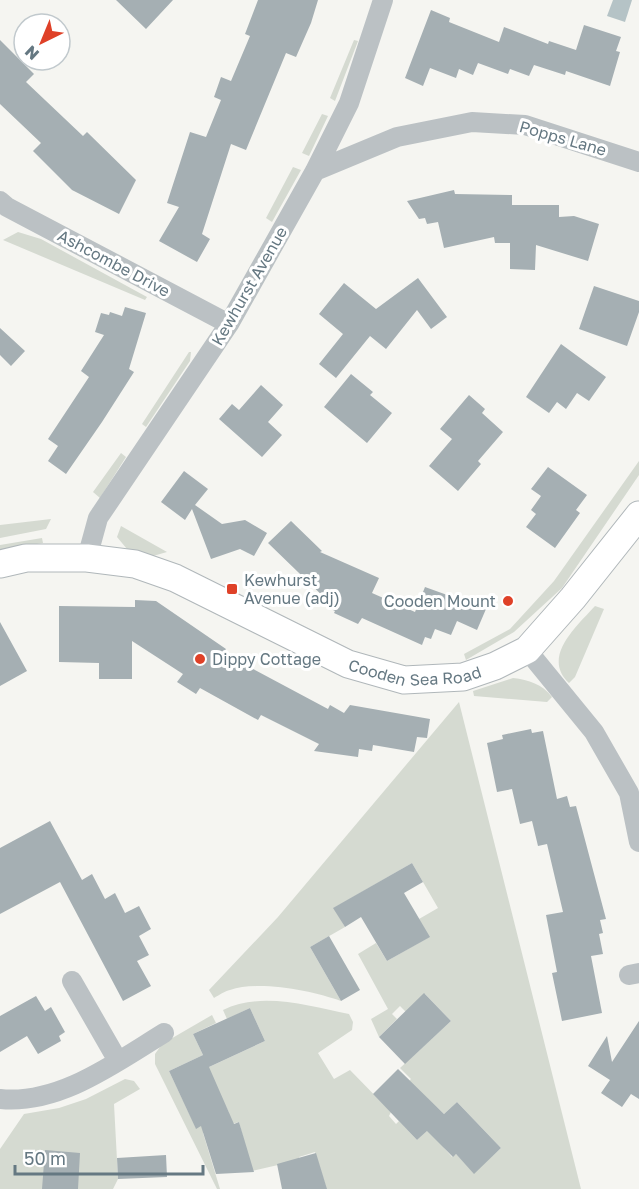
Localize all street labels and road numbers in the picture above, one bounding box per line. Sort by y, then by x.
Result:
street label: Popps Lane [517,116,609,160]
street label: Kewhurst Avenue [207,223,291,349]
street label: Ashcombe Drive [54,225,174,301]
street label: Cooden Sea Road [346,655,484,690]

